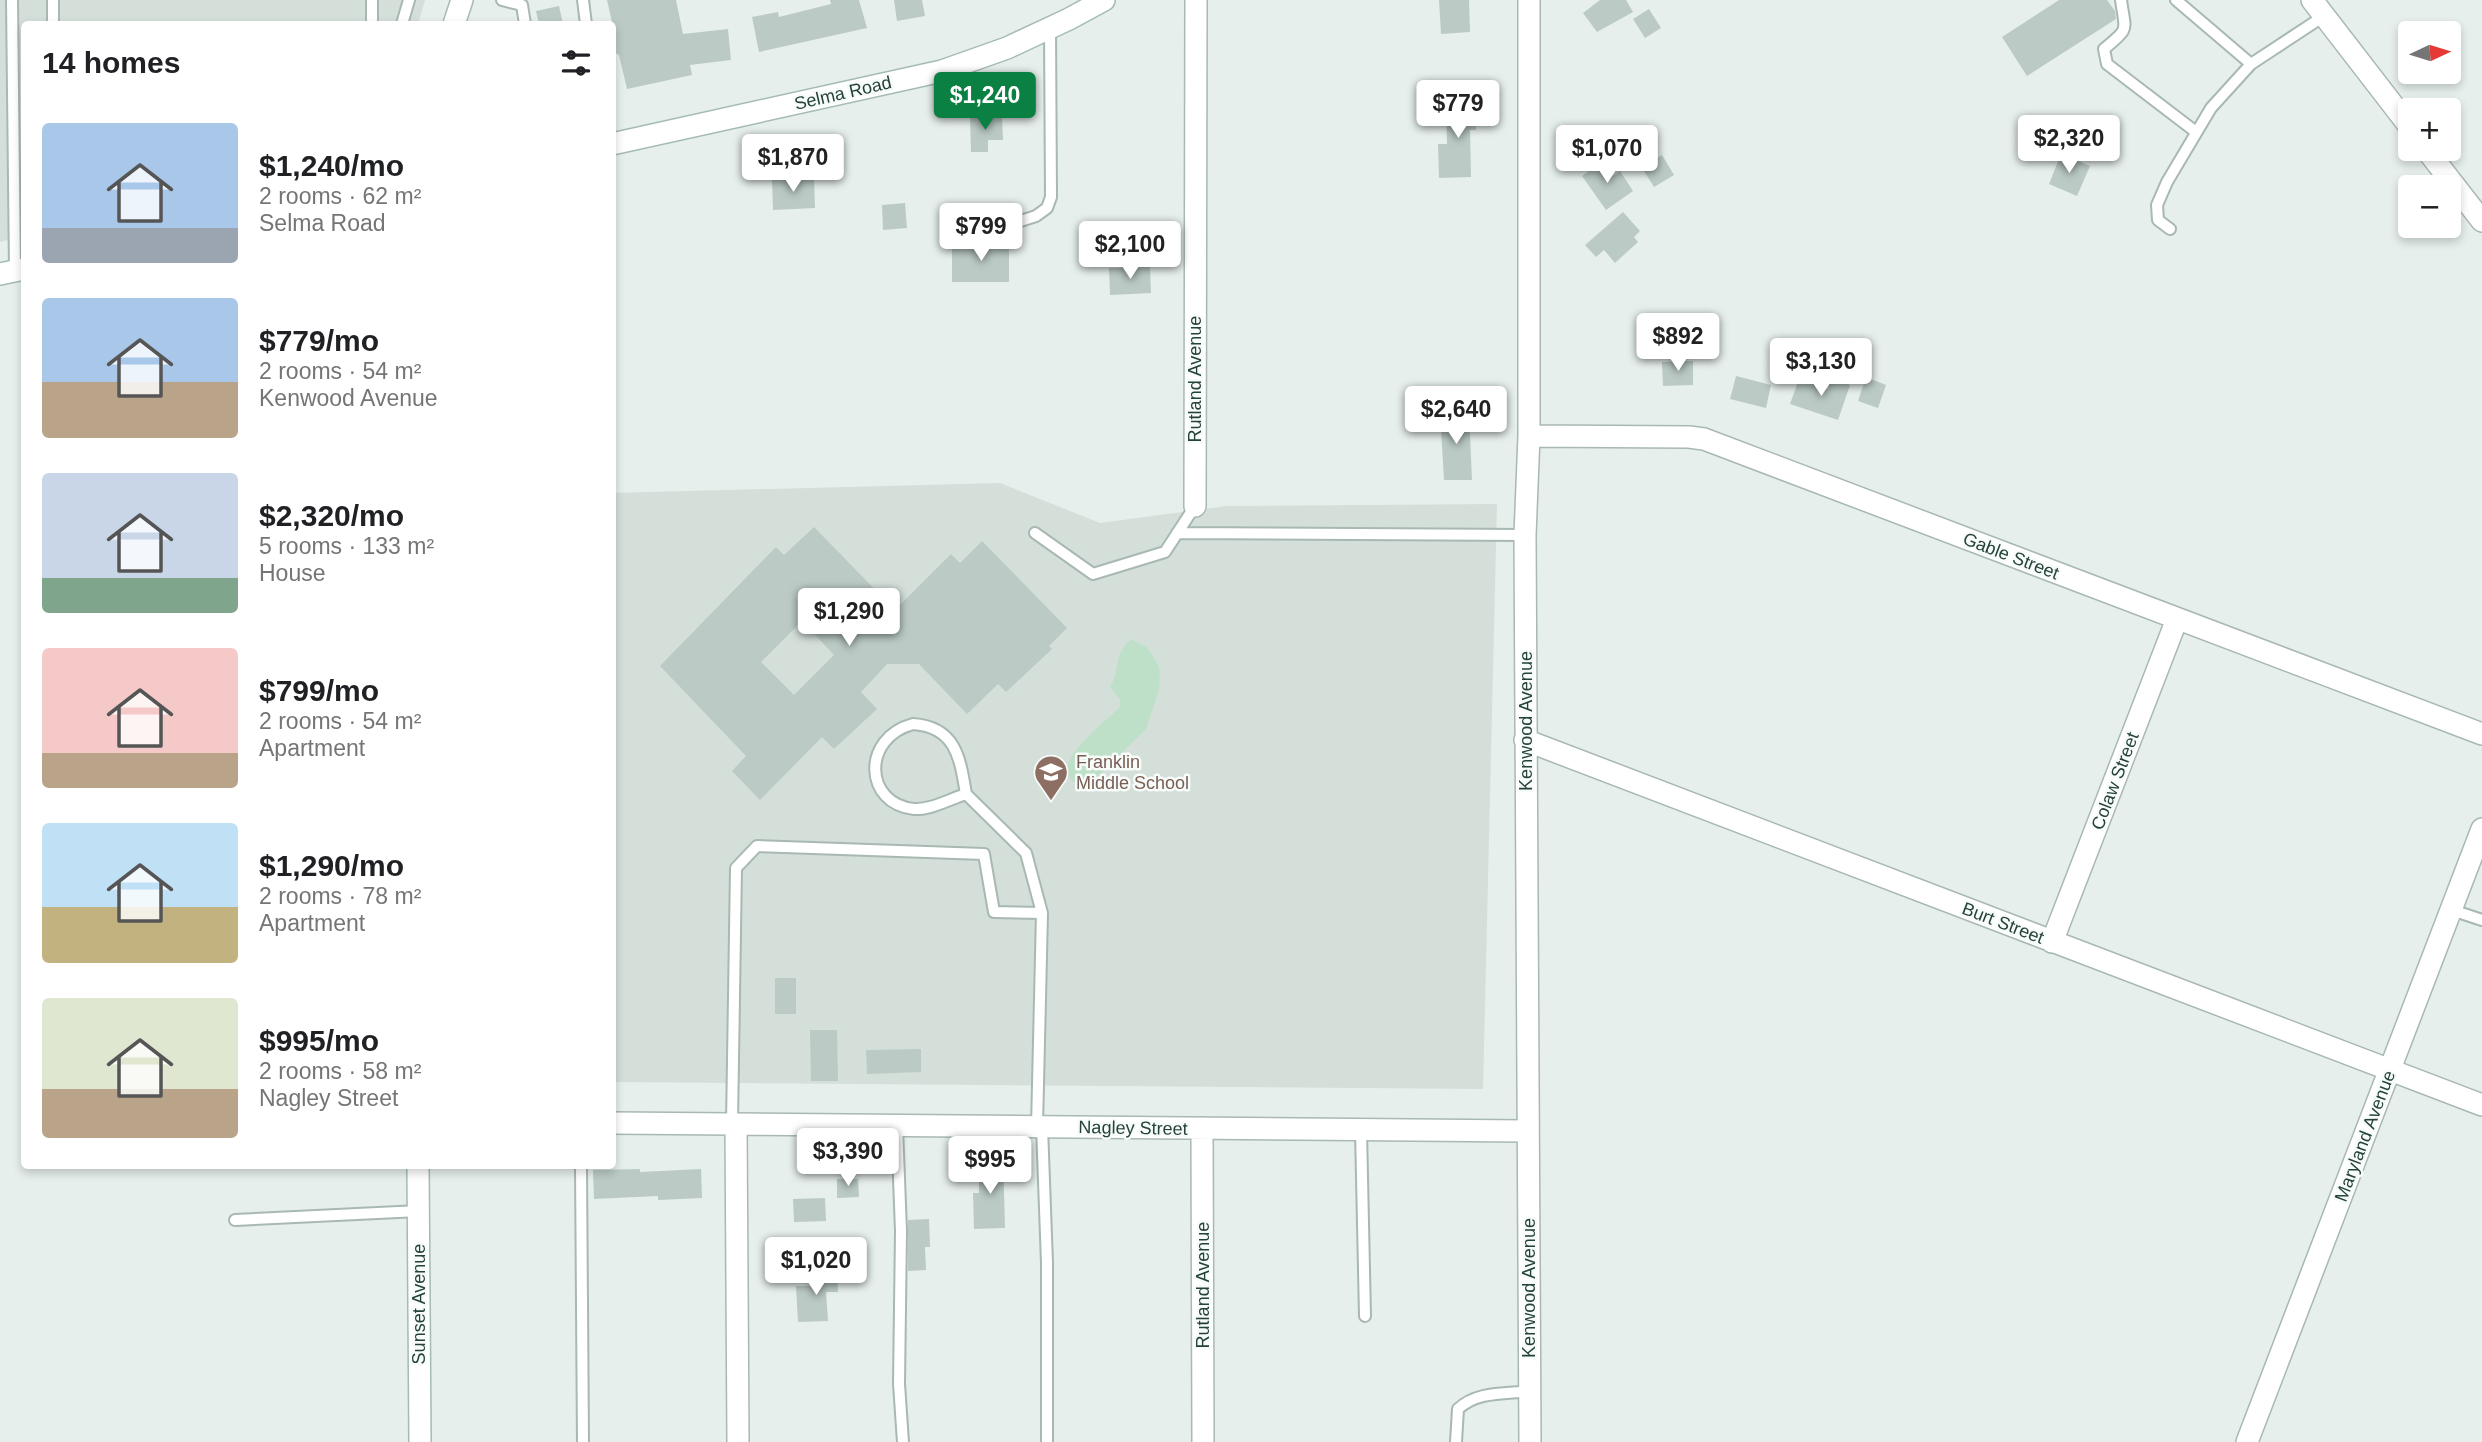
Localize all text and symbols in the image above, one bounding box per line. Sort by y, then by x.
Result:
north arrow [2398,21,2460,84]
map controls [2398,21,2461,238]
icon: filters [557,44,595,82]
text: 14 homes [42,46,180,79]
street label: Selma Road [792,72,894,114]
pin: $1,240 [928,72,1042,132]
pin: $779 [1417,80,1499,140]
text: $1,240 [950,82,1020,108]
text: $779 [1432,90,1484,116]
button: + [2398,98,2461,161]
pin: $2,320 [2012,116,2126,175]
pin: $1,070 [1550,125,1664,185]
text: $2,320 [2034,125,2104,151]
pin: $1,870 [736,134,850,194]
text: $1,070 [1572,135,1642,161]
text: $1,870 [758,144,828,170]
text: $1,240/mo [259,149,404,182]
icon: home [98,151,182,235]
button: − [2398,175,2461,238]
text: 2 rooms · 62 m² [259,183,421,209]
pin: $799 [940,204,1022,263]
text: Selma Road [259,210,386,236]
text: $799 [955,213,1007,239]
pin: $2,100 [1073,222,1187,281]
text: $2,100 [1095,231,1165,257]
pin: $892 [1637,314,1719,373]
street label: Rutland Avenue [1185,316,1205,442]
text: $892 [1652,323,1704,349]
text: $779/mo [259,324,379,357]
icon: home [98,326,182,410]
pin: $3,130 [1764,338,1878,398]
text: $3,130 [1786,348,1856,374]
text: 2 rooms · 54 m² [259,358,421,384]
text: Kenwood Avenue [259,385,438,411]
pin: $2,640 [1399,386,1513,446]
text: $2,640 [1421,396,1491,422]
text: $2,320/mo [259,499,404,532]
icon: home [98,501,182,585]
street label: Gable Street [1960,529,2062,583]
text: 5 rooms · 133 m² [259,533,434,559]
text: House [259,560,325,586]
pin: $1,290 [792,588,906,648]
text: $1,290 [814,598,884,624]
street label: Kenwood Avenue [1516,651,1536,791]
text: $799/mo [259,674,379,707]
icon: home [98,676,182,760]
text: 2 rooms · 54 m² [259,708,421,734]
street label: Colaw Street [2087,729,2143,833]
text: Apartment [259,735,365,761]
place label: Franklin Middle School [1076,752,1189,793]
school or university icon: Franklin Middle School [1032,753,1070,802]
text: $1,290/mo [259,849,404,882]
icon: home [98,851,182,935]
text: 2 rooms · 78 m² [259,883,421,909]
street label: Burt Street [1959,898,2047,948]
text: Apartment [259,910,365,936]
text: $995/mo [259,1024,379,1057]
icon: home [98,1026,182,1110]
text: 2 rooms · 58 m² [259,1058,421,1084]
street label: Maryland Avenue [2331,1068,2399,1204]
text: Nagley Street [259,1085,398,1111]
street label: Nagley Street [1078,1117,1188,1139]
pin: $3,390 [791,1128,905,1188]
pin: $995 [949,1136,1031,1196]
text: $3,390 [813,1138,883,1164]
text: $995 [964,1146,1016,1172]
street label: Kenwood Avenue [1519,1218,1539,1358]
street label: Rutland Avenue [1193,1222,1213,1348]
pin: $1,020 [759,1238,873,1297]
street label: Sunset Avenue [409,1244,429,1364]
text: $1,020 [781,1247,851,1273]

